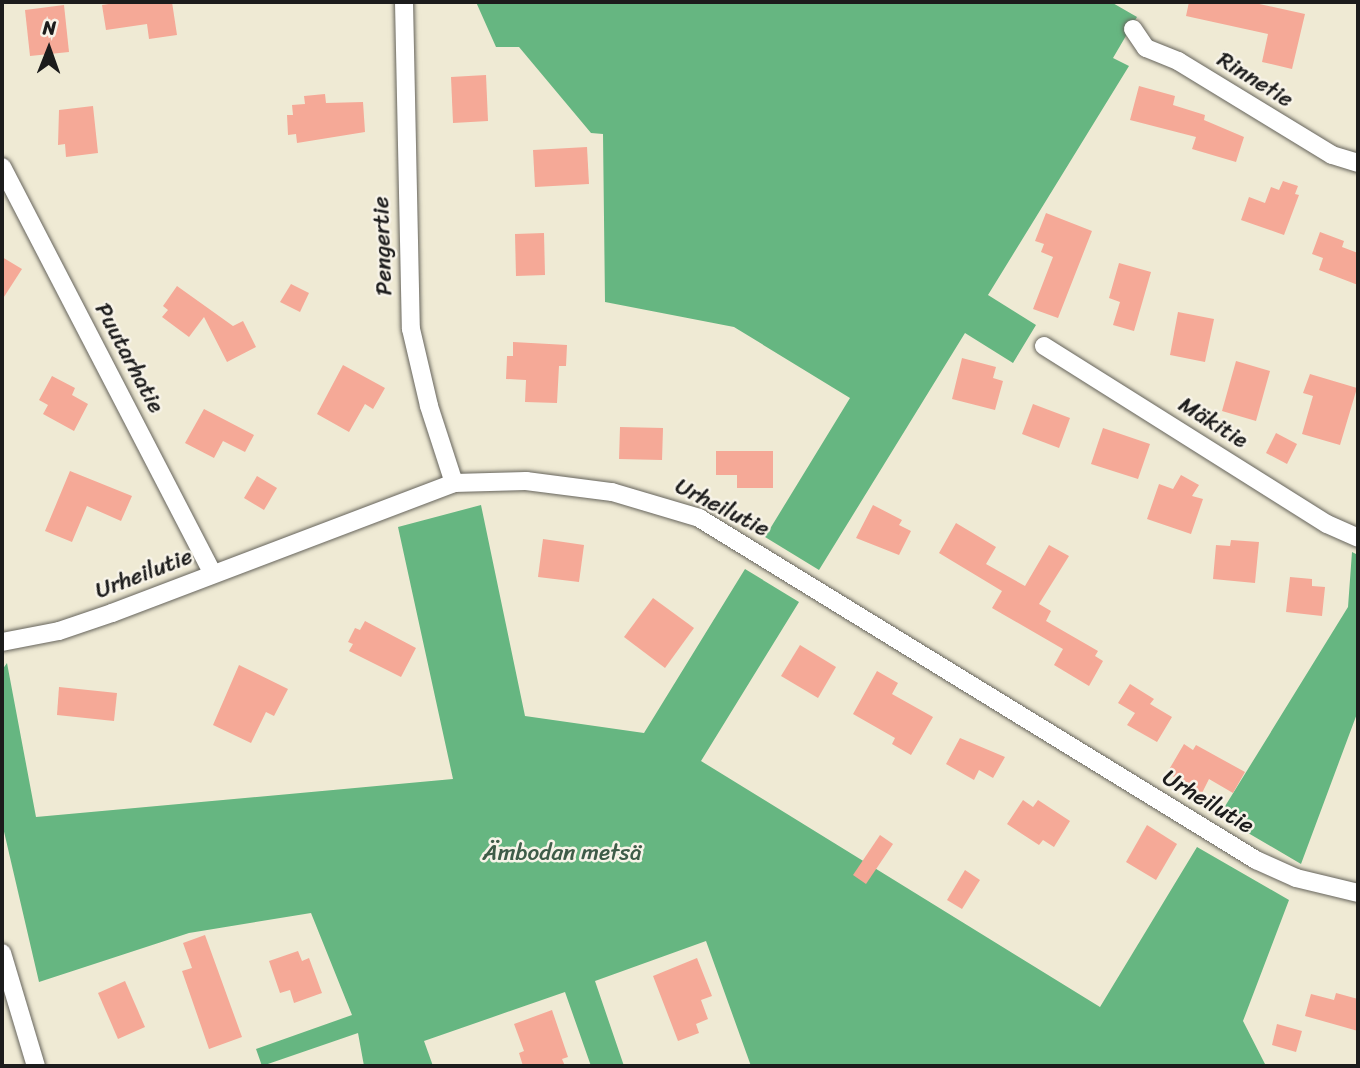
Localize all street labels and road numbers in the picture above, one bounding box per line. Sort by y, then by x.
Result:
street label: Rinnetie [1212,46,1298,114]
street label: Pengertie [367,196,399,296]
street label: Puutarhatie [88,298,170,418]
street label: Mäkitie [1173,391,1253,455]
street label: Urheilutie [670,473,774,543]
street label: Urheilutie [91,543,197,605]
street label: Urheilutie [1157,764,1259,840]

